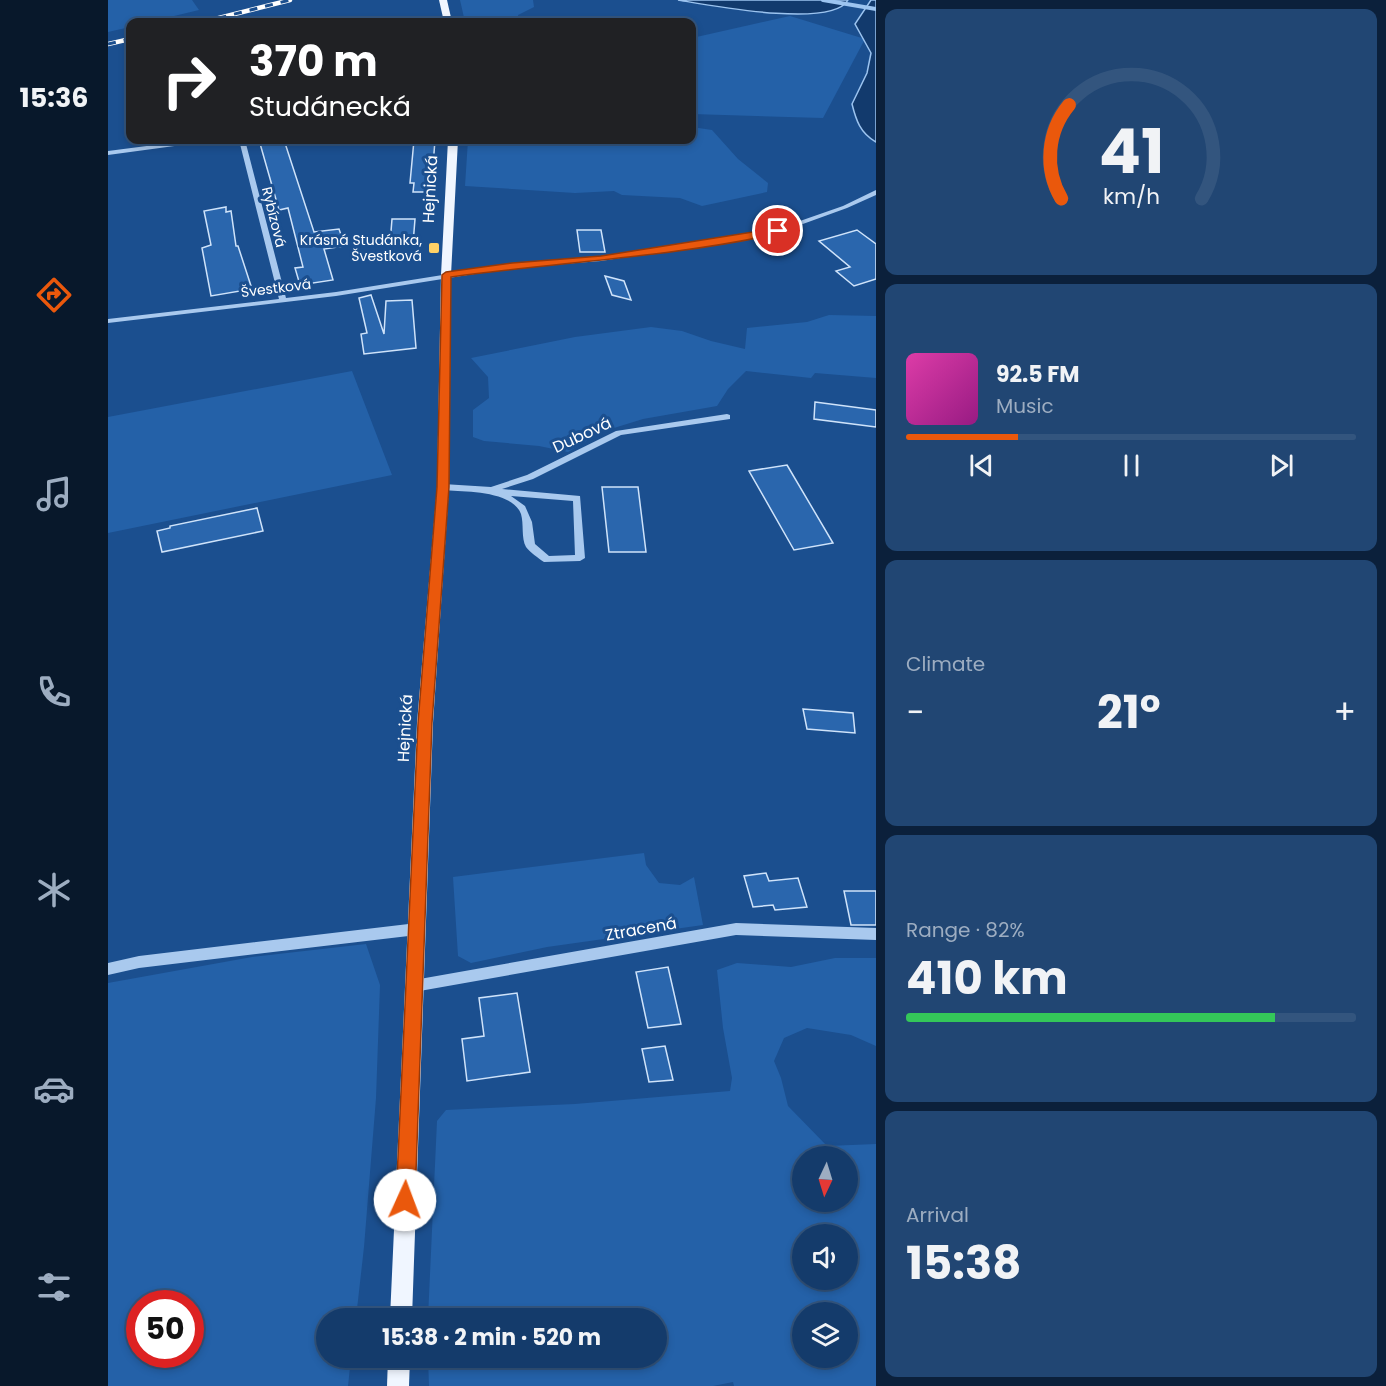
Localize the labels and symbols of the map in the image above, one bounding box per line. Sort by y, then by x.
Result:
street label: Hejnická [417,154,443,224]
street label: Rybízová [257,185,291,249]
pin [752,205,803,256]
place label: Krásná Studánka, Švestková [300,230,422,266]
marker: Krásná Studánka, Švestková [427,241,441,255]
street label: Švestková [240,274,312,302]
street label: Dubová [549,411,615,459]
street label: Hejnická [392,693,418,763]
street label: Ztracená [604,911,678,947]
north arrow [792,1146,858,1212]
position arrow [373,1168,437,1232]
speed limit sign: 50 [126,1290,204,1368]

